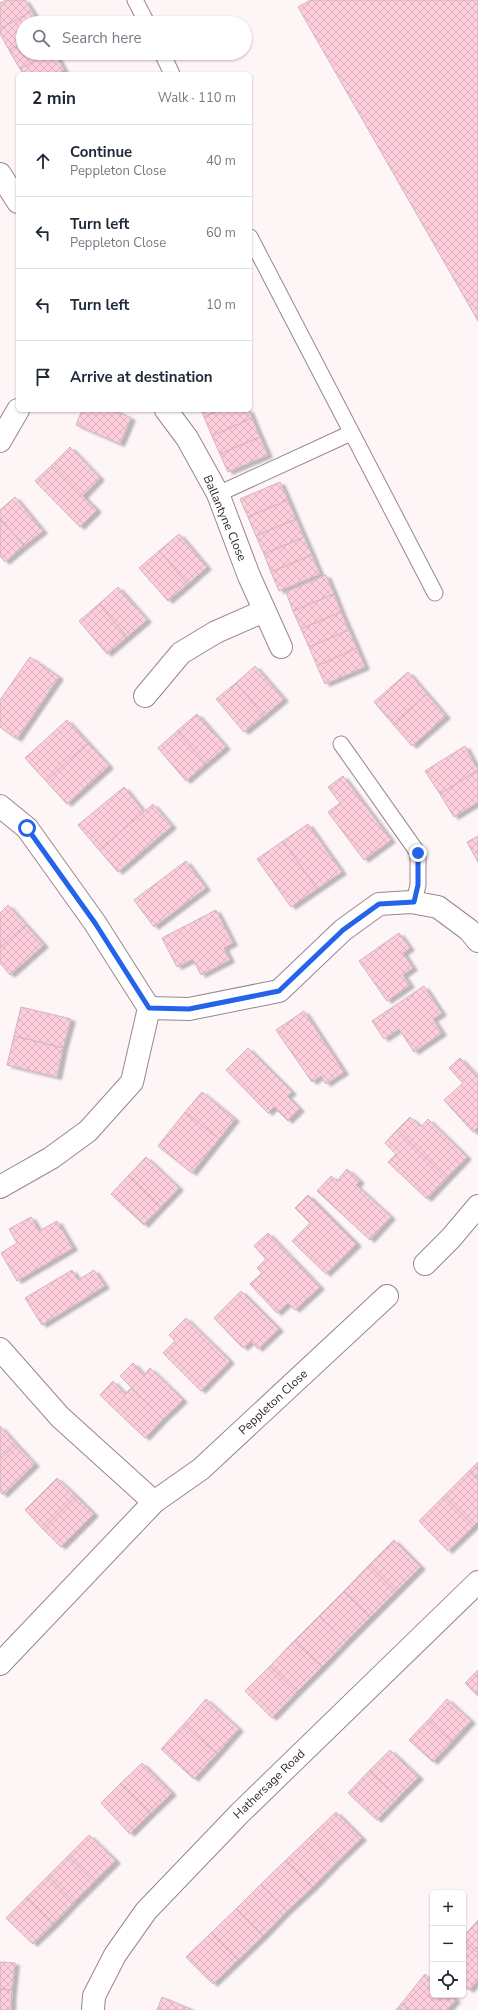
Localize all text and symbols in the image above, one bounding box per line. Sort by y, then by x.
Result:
search box [16,16,252,60]
icon: search [30,27,52,49]
text: Search here [62,28,142,48]
text: 2 min [32,87,76,110]
text: Walk · 110 m [158,89,236,107]
text: Continue [70,142,132,162]
icon: ahead [32,150,54,172]
text: 40 m [206,152,236,170]
text: Peppleton Close [70,162,166,180]
text: Turn left [70,214,129,234]
icon: left [32,222,54,244]
text: 60 m [206,224,236,242]
text: Peppleton Close [70,234,166,252]
icon: left [32,294,54,316]
text: Turn left [70,295,129,315]
text: 10 m [206,296,236,314]
icon: arrive [32,366,54,388]
text: Arrive at destination [70,367,213,387]
street label: Ballantyne Close [200,473,250,563]
route start [18,819,36,837]
route end [409,844,427,862]
street label: Peppleton Close [235,1366,311,1438]
street label: Hathersage Road [230,1746,308,1822]
map controls [430,1890,466,1998]
button: + [430,1890,466,1926]
button: − [430,1926,466,1962]
button: locate [430,1962,466,1998]

